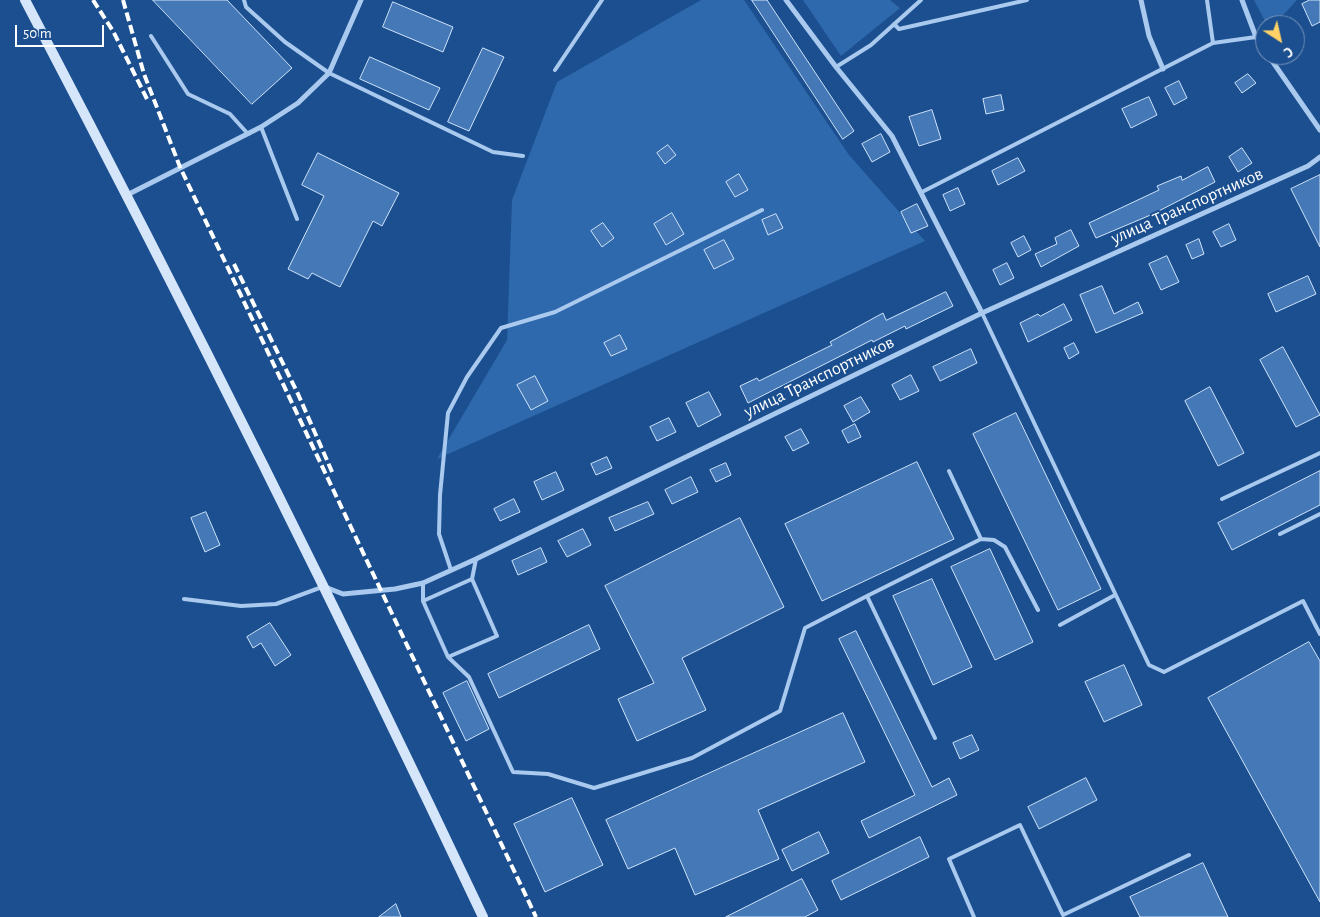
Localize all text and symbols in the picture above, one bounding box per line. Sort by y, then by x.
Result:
scale bar [18,15,106,47]
north arrow [1255,15,1305,65]
text: 50 m [23,26,52,41]
text: С [1281,44,1295,59]
street label: улица Транспортников [1108,163,1266,249]
street label: улица Транспортников [740,331,898,423]

